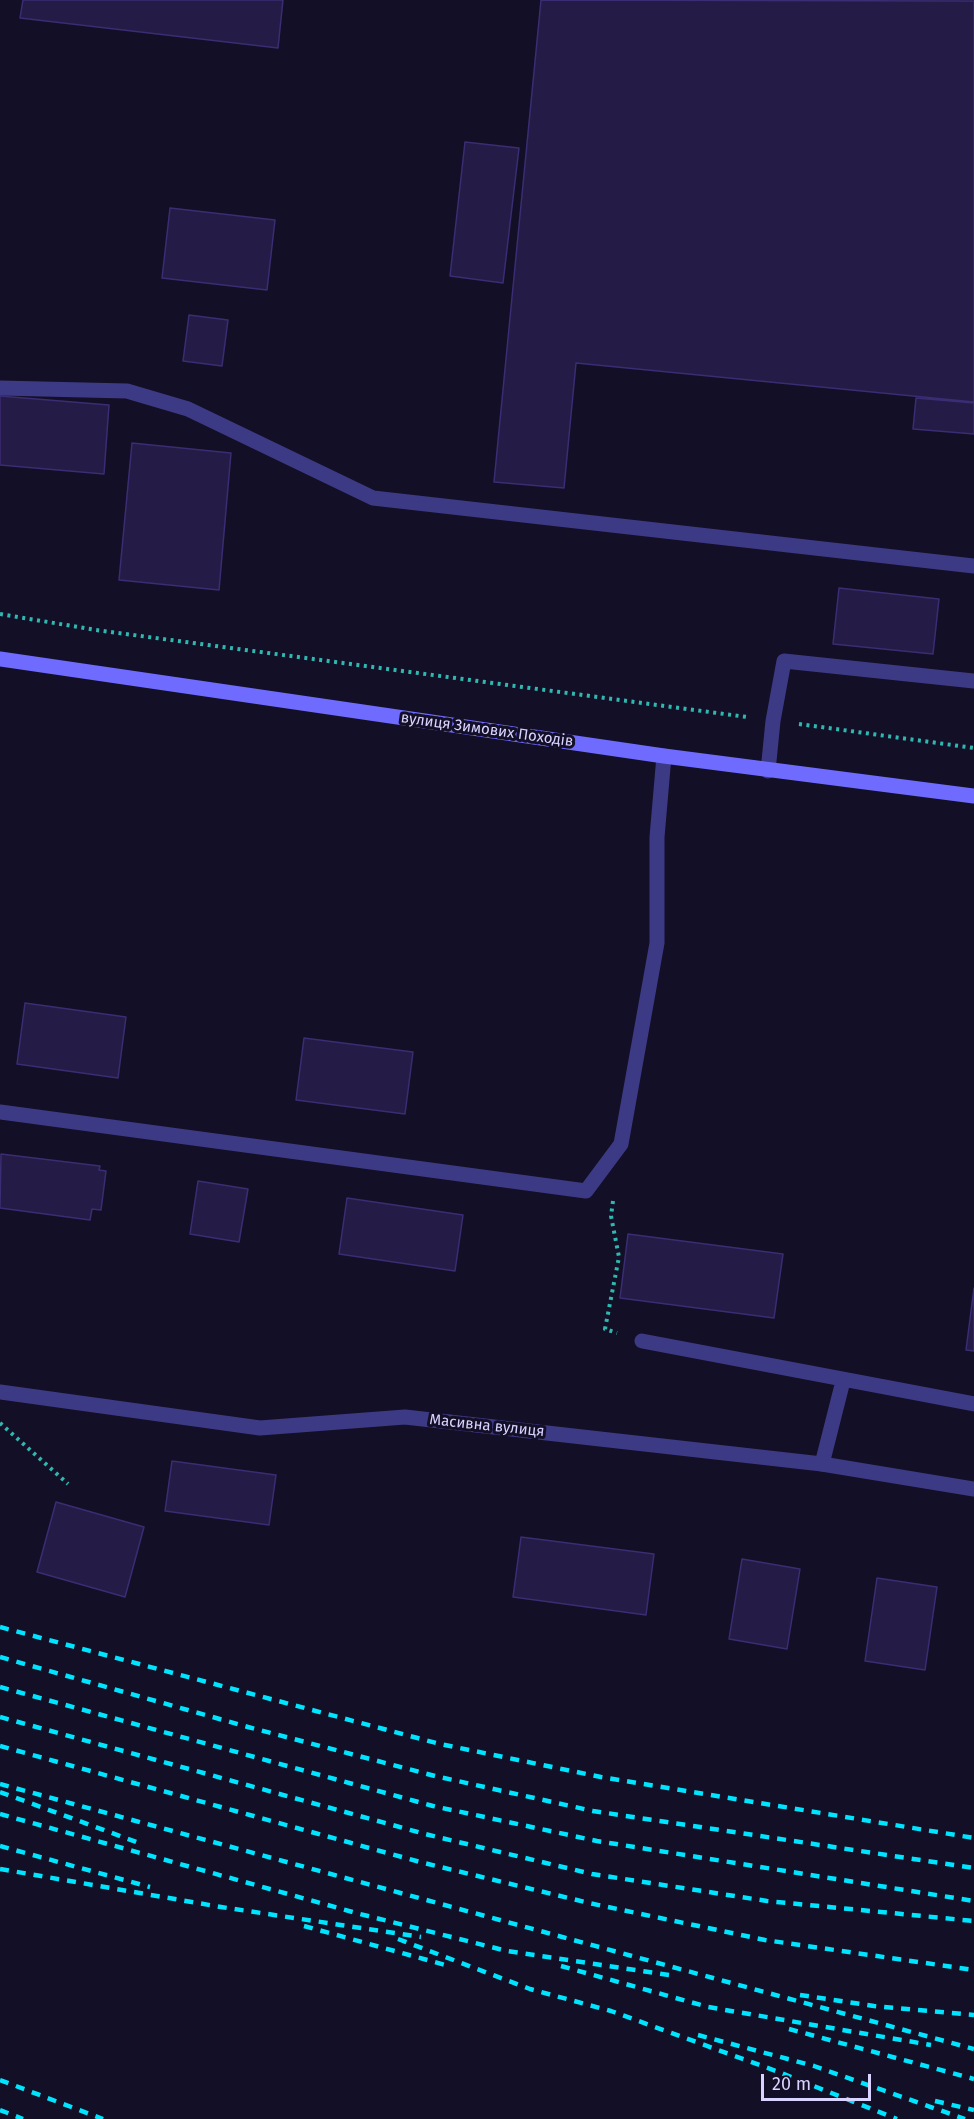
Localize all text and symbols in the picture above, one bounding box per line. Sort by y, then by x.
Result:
street label: вулиця Зимових Походів [400,709,574,751]
street label: Масивна вулиця [429,1411,545,1441]
scale bar [764,2062,874,2100]
text: 20 m [772,2073,811,2095]

